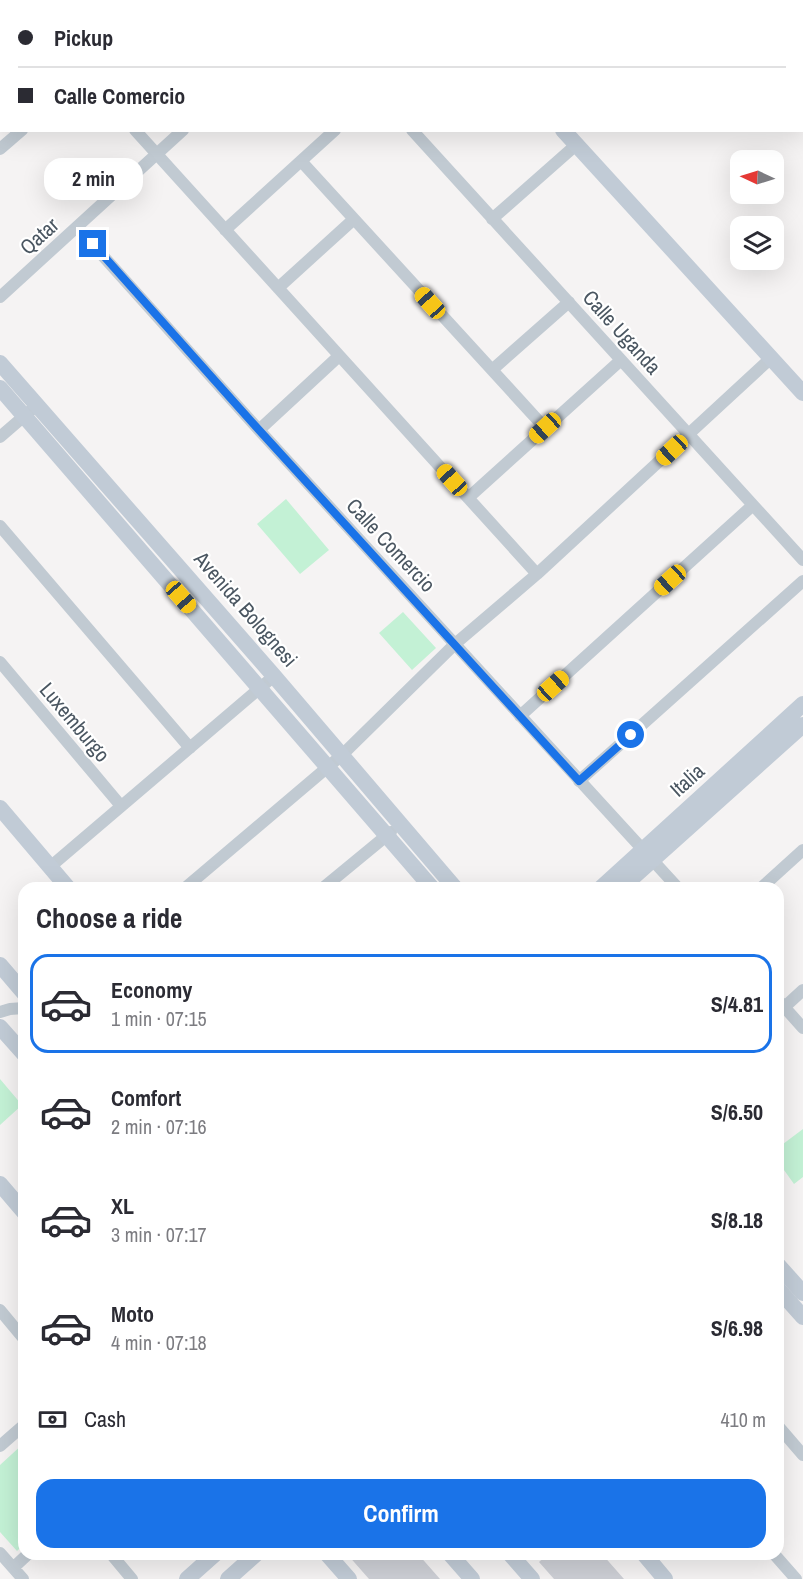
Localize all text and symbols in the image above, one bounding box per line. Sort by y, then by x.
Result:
text: Pickup [54,23,113,53]
text: Calle Comercio [54,81,185,111]
north arrow [730,150,784,204]
map controls [730,150,784,270]
callout: 2 min [44,157,142,199]
text: 2 min [72,165,115,192]
street label: Qatar [13,211,65,261]
button: layers [730,216,784,270]
route end [79,230,106,257]
car [411,284,449,322]
street label: Calle Uganda [576,284,668,381]
car [526,409,564,447]
car [653,431,691,469]
car [433,461,471,499]
street label: Calle Comercio [340,492,442,598]
street label: Avenida Bolognesi [187,544,304,673]
car [651,561,689,599]
car [162,578,200,616]
car [534,667,572,705]
street label: Luxemburgo [33,676,117,768]
route start [617,721,644,748]
street label: Italia [663,756,711,803]
text: Choose a ride [36,900,182,936]
text: Economy [111,975,192,1005]
icon: car [39,977,93,1031]
text: S/4.81 [711,989,763,1019]
text: 1 min · 07:15 [111,1005,207,1032]
text: Comfort [111,1083,181,1113]
icon: car [39,1085,93,1139]
text: S/6.50 [711,1097,763,1127]
text: 2 min · 07:16 [111,1113,207,1140]
text: XL [111,1191,134,1221]
icon: car [39,1193,93,1247]
text: S/8.18 [711,1205,763,1235]
text: 3 min · 07:17 [111,1221,207,1248]
text: Moto [111,1299,154,1329]
icon: car [39,1301,93,1355]
text: S/6.98 [711,1313,763,1343]
text: 4 min · 07:18 [111,1329,207,1356]
icon: cash [36,1403,69,1436]
text: Cash [84,1404,126,1434]
text: 410 m [720,1406,766,1433]
button: Confirm [36,1479,766,1548]

